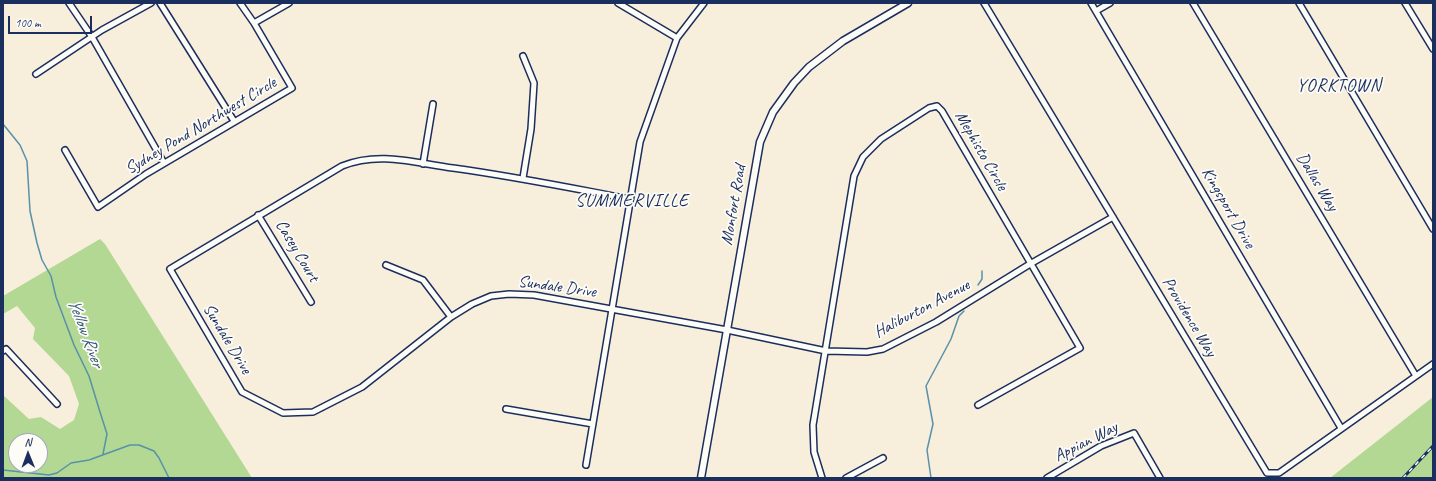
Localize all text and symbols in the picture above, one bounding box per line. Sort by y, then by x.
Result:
scale bar [10,8,94,34]
text: 100 m [15,15,41,31]
street label: Sydney Pond Northwest Circle [122,73,280,179]
district label: YORKTOWN [1297,75,1381,97]
street label: Mephisto Circle [950,108,1012,194]
street label: Dallas Way [1292,149,1342,215]
street label: Monfort Road [717,163,751,247]
street label: Kingsport Drive [1197,164,1259,252]
district label: SUMMERVILLE [575,190,689,212]
street label: Casey Court [271,216,323,286]
street label: Sundale Drive [517,271,597,303]
street label: Providence Way [1157,273,1221,361]
street label: Haliburton Avenue [871,275,973,343]
water label: Yellow River [62,296,108,370]
street label: Sundale Drive [198,300,256,378]
street label: Appian Way [1051,417,1121,467]
north arrow [8,433,48,473]
text: N [24,435,31,449]

